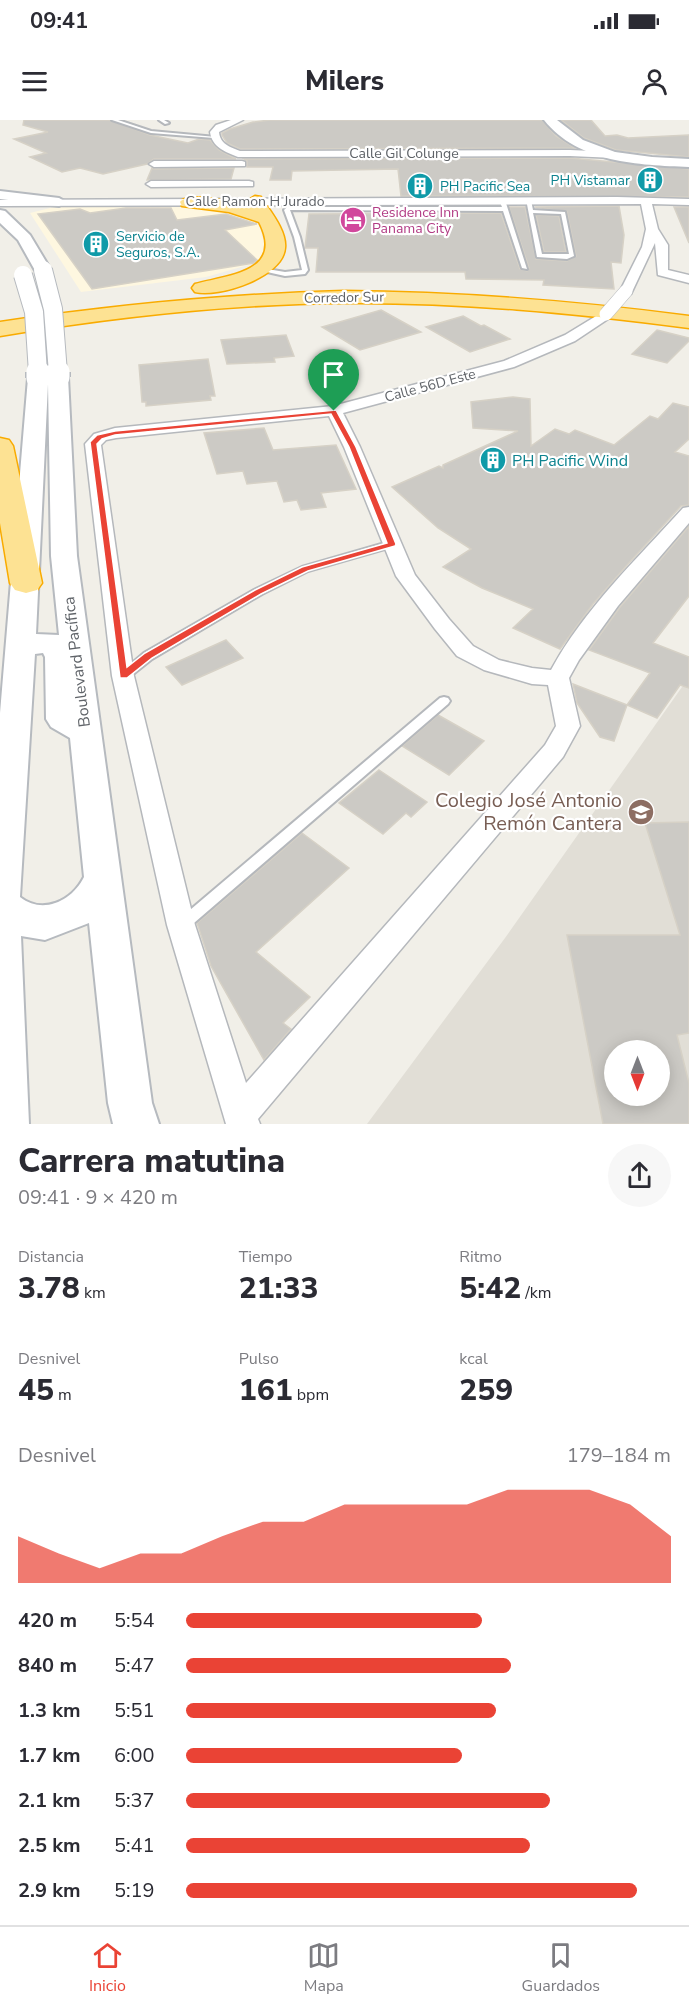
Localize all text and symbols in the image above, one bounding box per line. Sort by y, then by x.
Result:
text: 09:41 [30,6,88,36]
text: Milers [305,63,384,100]
icon: menu [18,65,51,98]
icon: person [638,65,671,98]
street label: Calle Gil Colunge [349,144,459,163]
building icon: PH Vistamar [635,165,665,195]
building icon: PH Pacific Sea [405,171,435,201]
place label: PH Vistamar [551,171,630,190]
place label: PH Pacific Sea [440,177,530,196]
street label: Calle Ramon H Jurado [186,192,325,211]
place label: Residence Inn Panama City [372,203,459,238]
hotel icon: Residence Inn Panama City [338,205,368,235]
place label: Servicio de Seguros, S.A. [116,227,200,262]
building icon: Servicio de Seguros, S.A. [81,229,111,259]
street label: Corredor Sur [304,287,384,308]
pin [308,349,359,411]
icon: arrive [317,358,350,391]
street label: Calle 56D Este [382,364,478,407]
building icon: PH Pacific Wind [478,445,508,475]
place label: PH Pacific Wind [512,450,628,472]
street label: Boulevard Pacífica [58,595,96,728]
place label: Colegio José Antonio Remón Cantera [435,787,622,837]
school or university icon: Colegio José Antonio Remón Cantera [626,797,656,827]
north arrow [604,1040,670,1106]
map controls [604,1040,670,1106]
text: Carrera matutina [18,1139,285,1184]
button: share [608,1144,671,1207]
text: 09:41 · 9 × 420 m [18,1184,178,1211]
text: Distancia [18,1246,84,1268]
text: Tiempo [239,1246,292,1268]
text: Ritmo [459,1246,502,1268]
text: 3.78 [18,1268,80,1309]
text: 21:33 [239,1268,318,1309]
text: 5:42 [459,1268,521,1309]
text: km [80,1282,106,1304]
text: /km [521,1282,551,1304]
text: Desnivel [18,1348,80,1370]
text: Pulso [239,1348,279,1370]
text: kcal [459,1348,488,1370]
text: 45 [18,1370,54,1411]
text: 161 [239,1370,293,1411]
text: 259 [459,1370,513,1411]
text: m [54,1384,72,1406]
text: bpm [293,1384,329,1406]
text: Desnivel [18,1442,96,1469]
text: 179–184 m [567,1442,671,1469]
text: 420 m [18,1607,77,1634]
text: 5:54 [114,1607,155,1634]
text: 840 m [18,1652,77,1679]
text: 5:47 [114,1652,155,1679]
text: 1.3 km [18,1697,81,1724]
text: 5:51 [114,1697,155,1724]
text: 1.7 km [18,1742,81,1769]
text: 6:00 [114,1742,155,1769]
text: 2.1 km [18,1787,81,1814]
text: 5:37 [114,1787,155,1814]
text: 2.5 km [18,1832,81,1859]
text: 5:41 [114,1832,155,1859]
text: 2.9 km [18,1877,81,1904]
text: 5:19 [114,1877,155,1904]
tab: Inicio [89,1939,126,1997]
tab: Mapa [304,1939,344,1997]
tab: Guardados [522,1939,600,1997]

